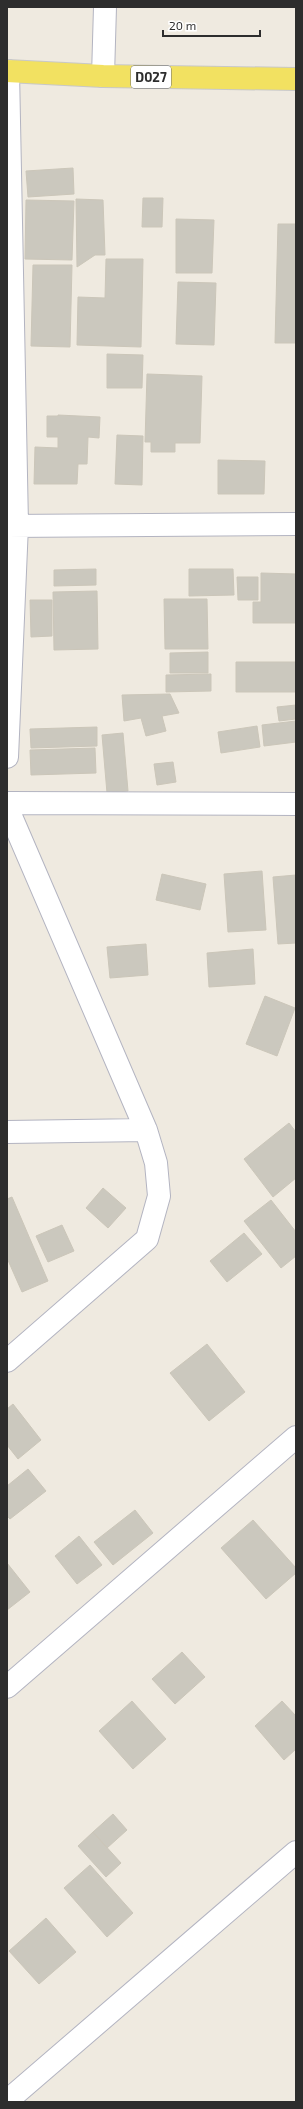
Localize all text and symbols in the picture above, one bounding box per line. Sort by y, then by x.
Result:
scale bar [163,12,260,38]
text: 20 m [169,18,196,32]
road number: D027 [131,66,171,88]

